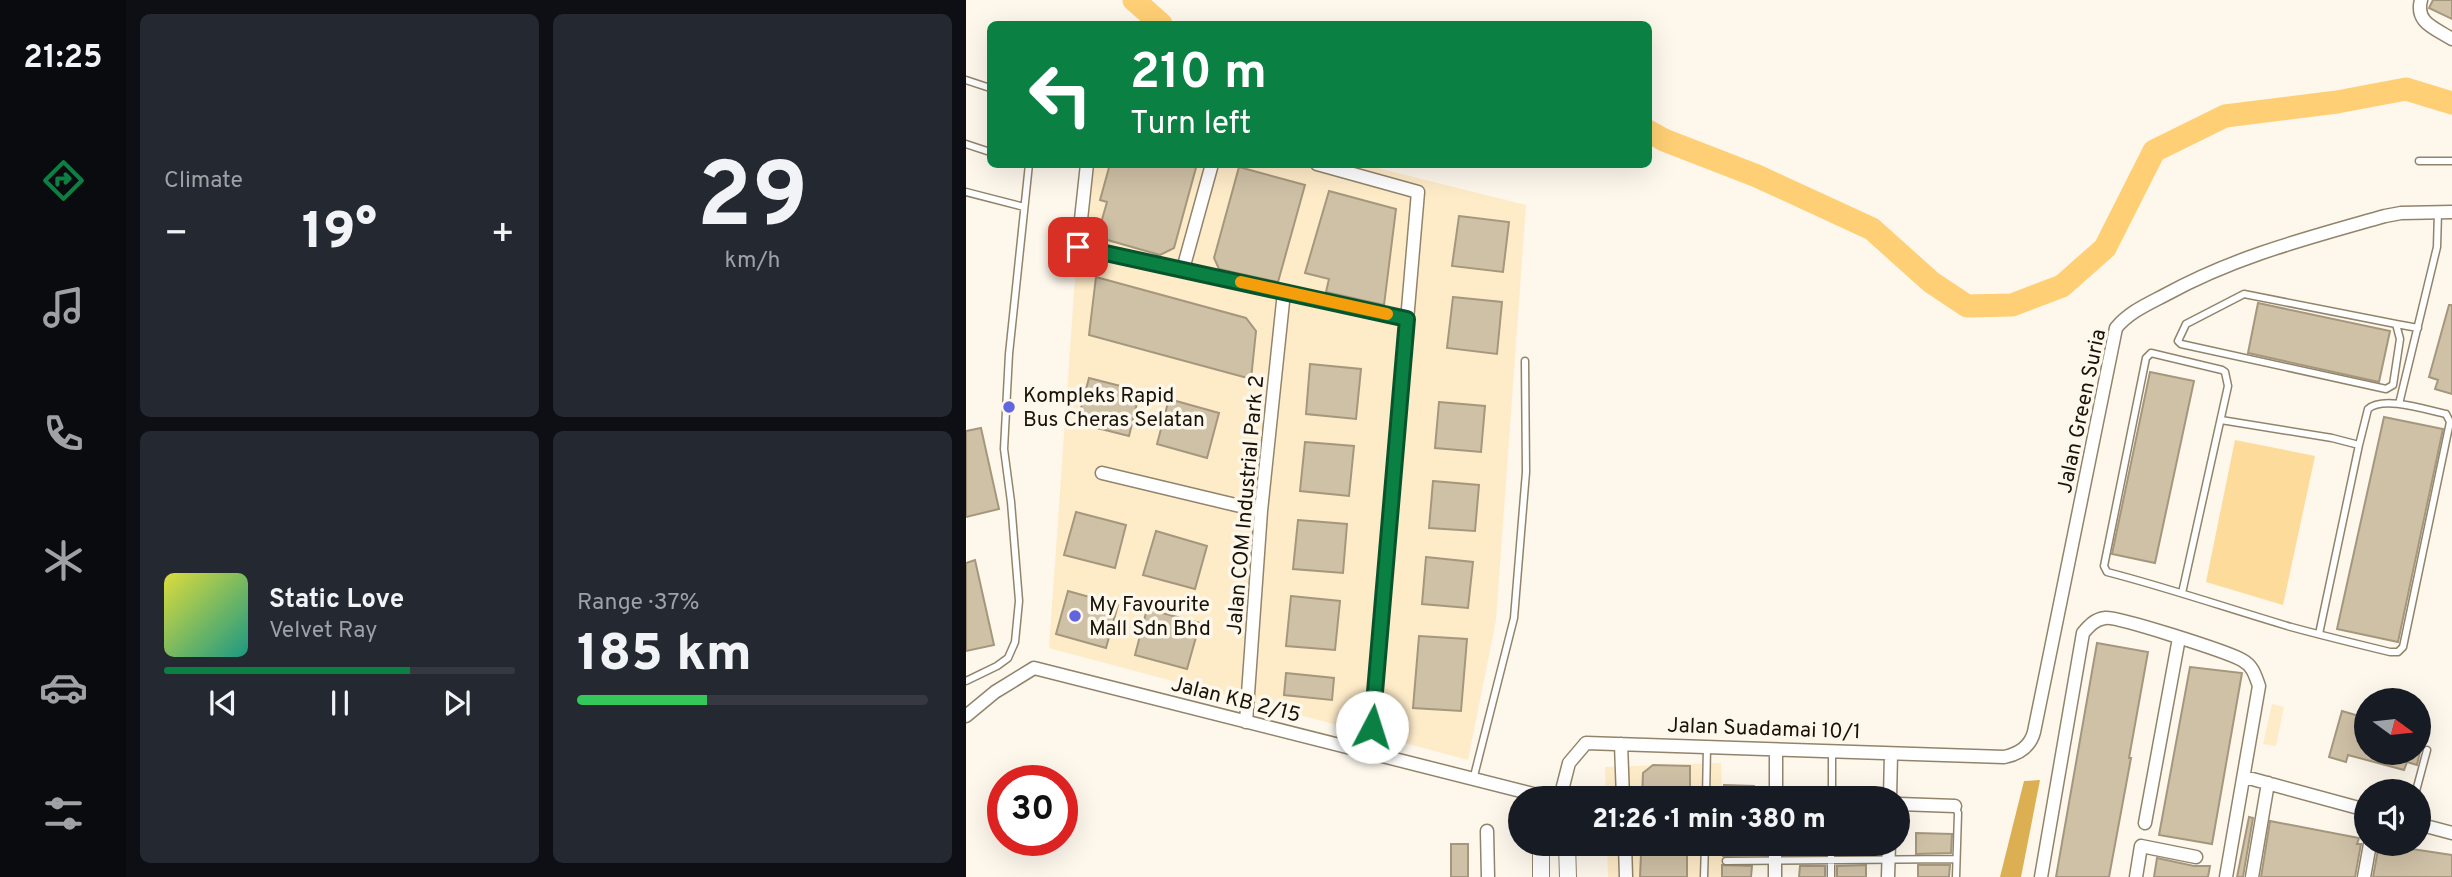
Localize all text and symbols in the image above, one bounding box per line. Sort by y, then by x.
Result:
text: 21:25 [23,39,103,79]
text: 210 m [1130,44,1267,106]
icon: left [1015,49,1106,140]
text: Turn left [1130,105,1251,145]
text: 29 [697,144,808,259]
icon: directions [39,156,88,205]
text: Climate [164,167,243,196]
text: 19° [302,201,377,267]
text: − [164,211,189,260]
text: + [490,211,515,260]
pin [1048,217,1108,277]
icon: arrive [1059,228,1097,266]
text: km/h [725,247,780,276]
icon: music [39,283,88,332]
street label: Jalan Green Suria [2052,327,2113,496]
street label: Jalan COM Industrial Park 2 [1222,374,1271,636]
place label: Kompleks Rapid Bus Cheras Selatan [1023,383,1205,434]
marker: Kompleks Rapid Bus Cheras Selatan [1001,399,1017,415]
icon: phone [39,409,88,458]
icon: climate [39,536,88,585]
text: Static Love [269,584,404,617]
text: Range · 37% [577,589,699,618]
place label: My Favourite Mall Sdn Bhd [1089,592,1211,643]
marker: My Favourite Mall Sdn Bhd [1067,608,1083,624]
text: Velvet Ray [269,617,377,646]
text: 185 km [577,623,752,689]
icon: car [39,663,88,712]
street label: Jalan KB 2/15 [1168,671,1303,730]
icon: previous [204,684,242,722]
icon: pause [321,684,359,722]
icon: next [438,684,476,722]
north arrow [2354,688,2431,765]
map controls [2354,688,2431,856]
position arrow [1335,690,1409,764]
street label: Jalan Suadamai 10/1 [1667,713,1861,746]
speed limit sign: 30 [987,765,1078,856]
button: sound [2354,779,2431,856]
icon: filters [39,789,88,838]
text: 21:26 · 1 min · 380 m [1592,804,1826,837]

